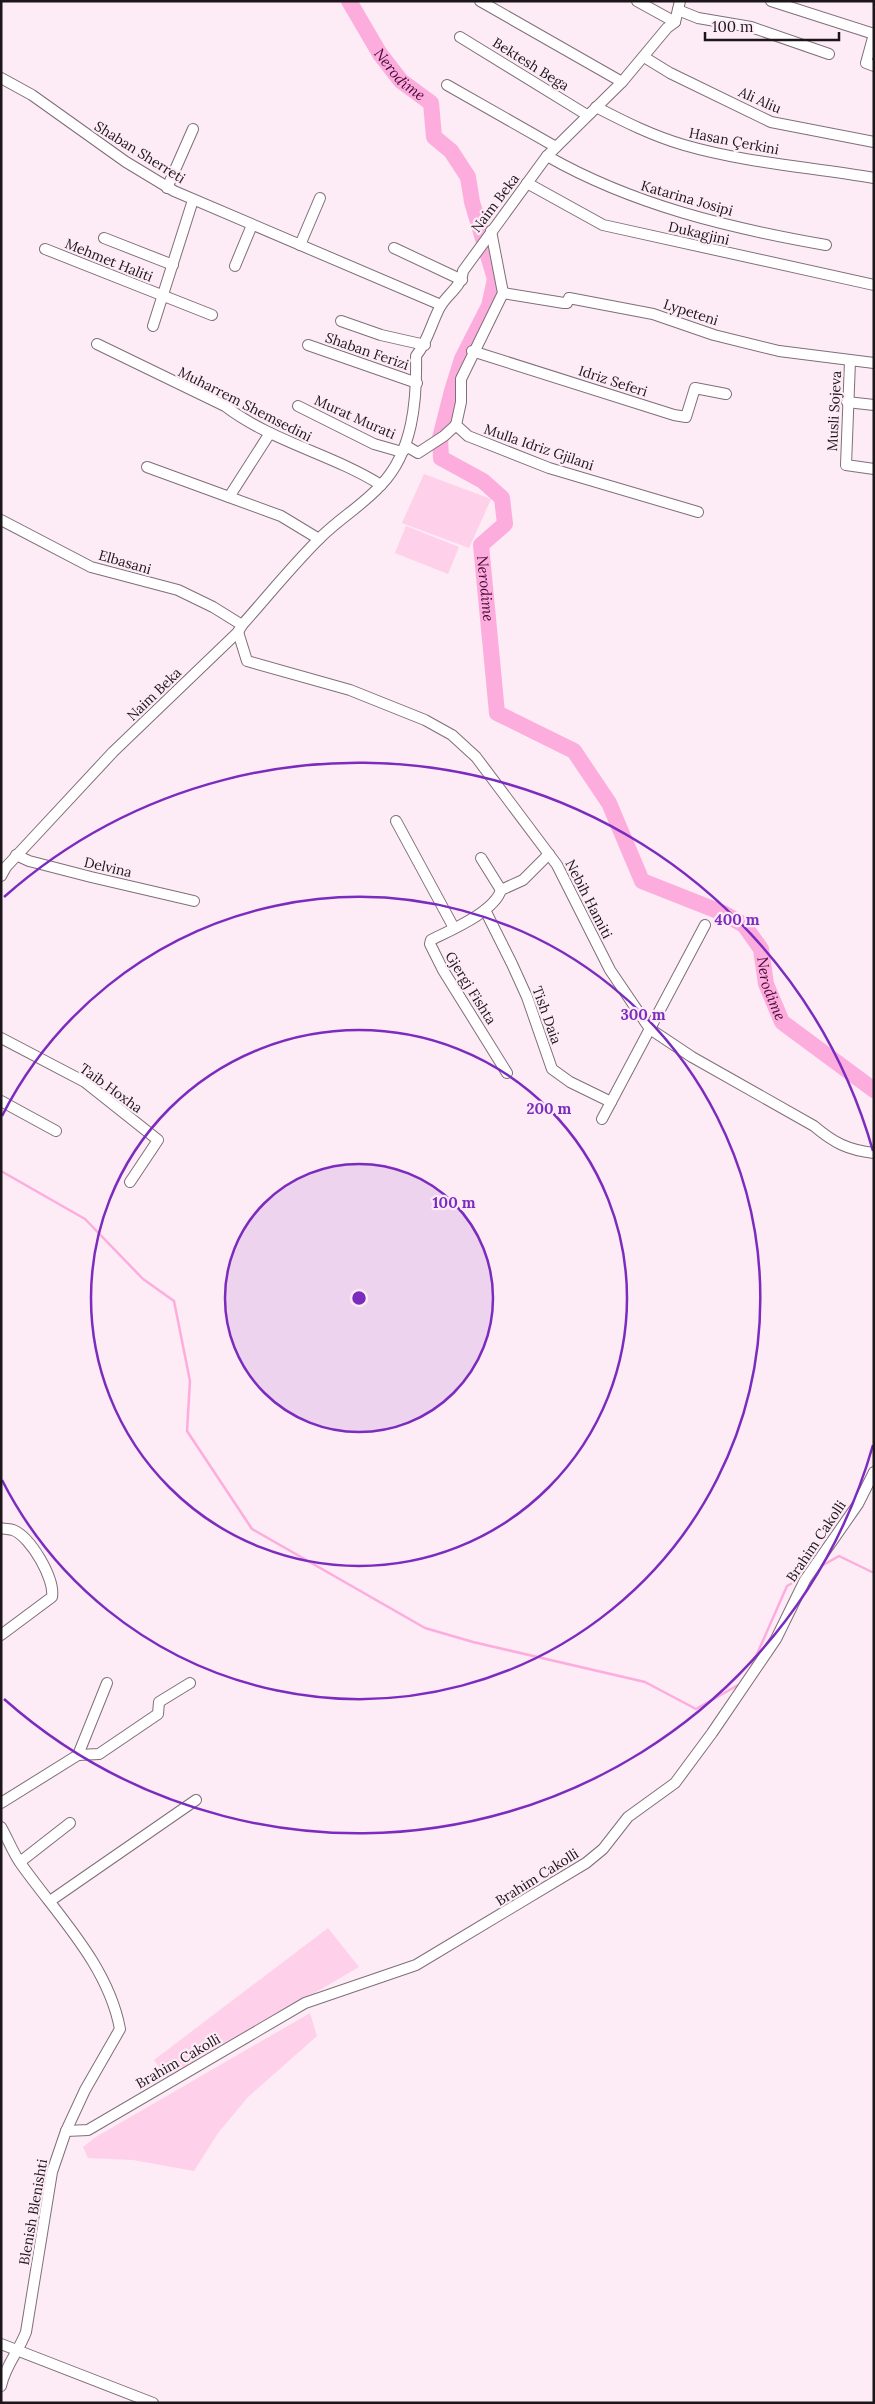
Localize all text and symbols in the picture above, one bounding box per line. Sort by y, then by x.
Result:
scale bar [705,10,839,42]
text: 100 m [712,17,753,36]
street label: Bektesh Bega [489,33,573,95]
water label: Nerodime [370,44,429,105]
street label: Ali Aliu [735,82,784,117]
street label: Shaban Sherreti [91,117,189,187]
street label: Hasan Çerkini [688,123,781,159]
street label: Naim Beka [467,170,523,236]
street label: Katarina Josipi [639,176,735,220]
street label: Dukagjini [667,217,731,249]
street label: Mehmet Haliti [62,234,156,286]
street label: Lypeteni [661,295,721,329]
street label: Shaban Ferizi [323,328,411,374]
street label: Idriz Seferi [576,361,650,401]
street label: Muharrem Shemsedini [175,362,315,446]
street label: Musli Sojeva [823,370,845,452]
street label: Murat Murati [312,391,398,443]
street label: Mulla Idriz Gjilani [482,420,596,474]
street label: Elbasani [97,546,154,578]
water label: Nerodime [473,554,498,622]
street label: Naim Beka [123,664,185,724]
street label: Delvina [82,853,134,881]
street label: Nebih Hamiti [561,856,617,942]
text: 400 m [714,910,760,929]
street label: Gjergj Fishta [441,948,501,1028]
water label: Nerodime [753,955,790,1023]
street label: Tish Daia [528,984,566,1046]
text: 300 m [620,1005,666,1024]
street label: Taib Hoxha [76,1059,146,1117]
text: 200 m [527,1099,572,1118]
text: 100 m [433,1193,476,1212]
centre of rings [350,1289,368,1307]
street label: Brahim Cakolli [782,1497,850,1585]
street label: Brahim Cakolli [492,1844,582,1910]
street label: Brahim Cakolli [133,2030,223,2092]
street label: Blenish Blenishti [15,2157,51,2266]

